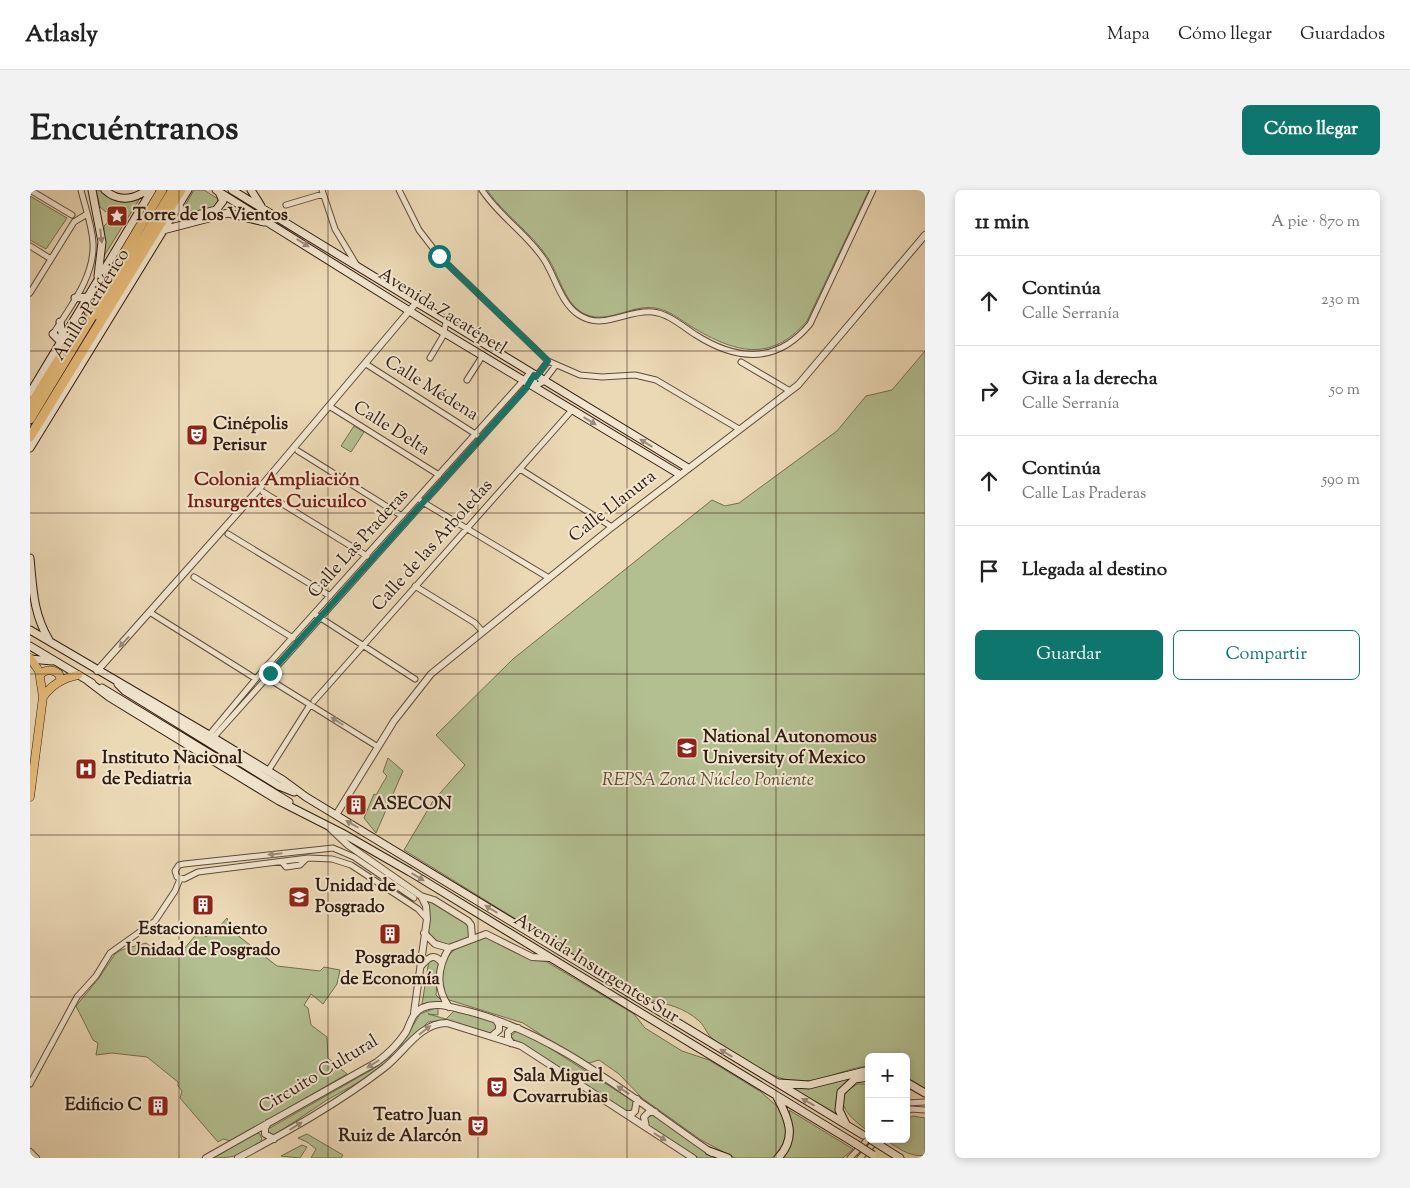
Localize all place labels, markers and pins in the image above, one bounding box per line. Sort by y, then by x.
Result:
place label: Torre de los Vientos [133,203,288,229]
place icon: Torre de los Vientos [105,204,129,228]
place label: Cinépolis Perisur [213,412,288,459]
theatre icon: Cinépolis Perisur [185,423,209,447]
place label: National Autonomous University of Mexico [703,725,877,772]
school or university icon: National Autonomous University of Mexico [675,736,699,760]
place label: Instituto Nacional de Pediatria [102,746,243,793]
hospital icon: Instituto Nacional de Pediatria [74,757,98,781]
place label: ASECON [372,792,453,818]
building icon: ASECON [344,793,368,817]
place label: Unidad de Posgrado [315,874,397,921]
school or university icon: Unidad de Posgrado [287,885,311,909]
building icon: Estacionamiento Unidad de Posgrado [191,893,215,917]
place label: Estacionamiento Unidad de Posgrado [126,917,280,964]
building icon: Posgrado de Economía [378,922,402,946]
place label: Posgrado de Economía [340,946,441,993]
place label: Sala Miguel Covarrubias [513,1064,608,1111]
theatre icon: Sala Miguel Covarrubias [485,1075,509,1099]
place label: Edificio C [65,1093,142,1119]
building icon: Edificio C [146,1094,170,1118]
place label: Teatro Juan Ruiz de Alarcón [338,1103,462,1150]
theatre icon: Teatro Juan Ruiz de Alarcón [466,1114,490,1138]

